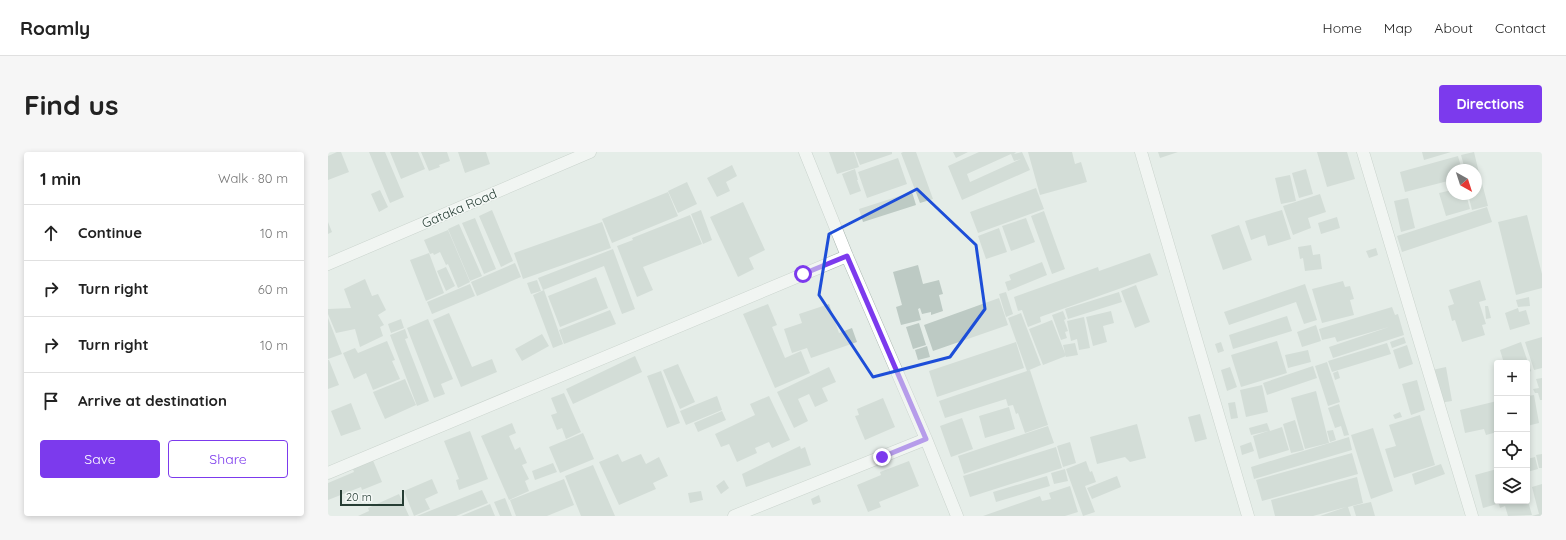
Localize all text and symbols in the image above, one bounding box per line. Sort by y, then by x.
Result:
text: Roamly [20,16,90,40]
text: Home [1323,19,1362,37]
text: Map [1384,19,1412,37]
text: About [1434,19,1473,37]
text: Contact [1495,19,1546,37]
button: Directions [1439,85,1542,123]
text: Find us [24,87,118,122]
north arrow [1446,164,1482,200]
text: 1 min [40,168,81,189]
text: Walk · 80 m [218,170,288,186]
street label: Gataka Road [419,185,499,231]
icon: ahead [40,222,62,244]
text: Continue [78,223,142,242]
text: 10 m [260,225,288,241]
route start [794,265,812,283]
icon: right [40,278,62,300]
text: Turn right [78,279,149,298]
text: 60 m [258,281,288,297]
icon: right [40,334,62,356]
text: Turn right [78,335,149,354]
text: 10 m [260,337,288,353]
map controls [1494,360,1530,504]
button: + [1494,360,1530,396]
icon: arrive [40,390,62,412]
text: Arrive at destination [78,391,227,410]
button: − [1494,396,1530,432]
button: locate [1494,432,1530,468]
button: Save [40,440,160,478]
button: Share [168,440,288,478]
route end [873,448,891,466]
button: layers [1494,468,1530,504]
scale bar [340,488,404,507]
text: 20 m [346,490,372,504]

